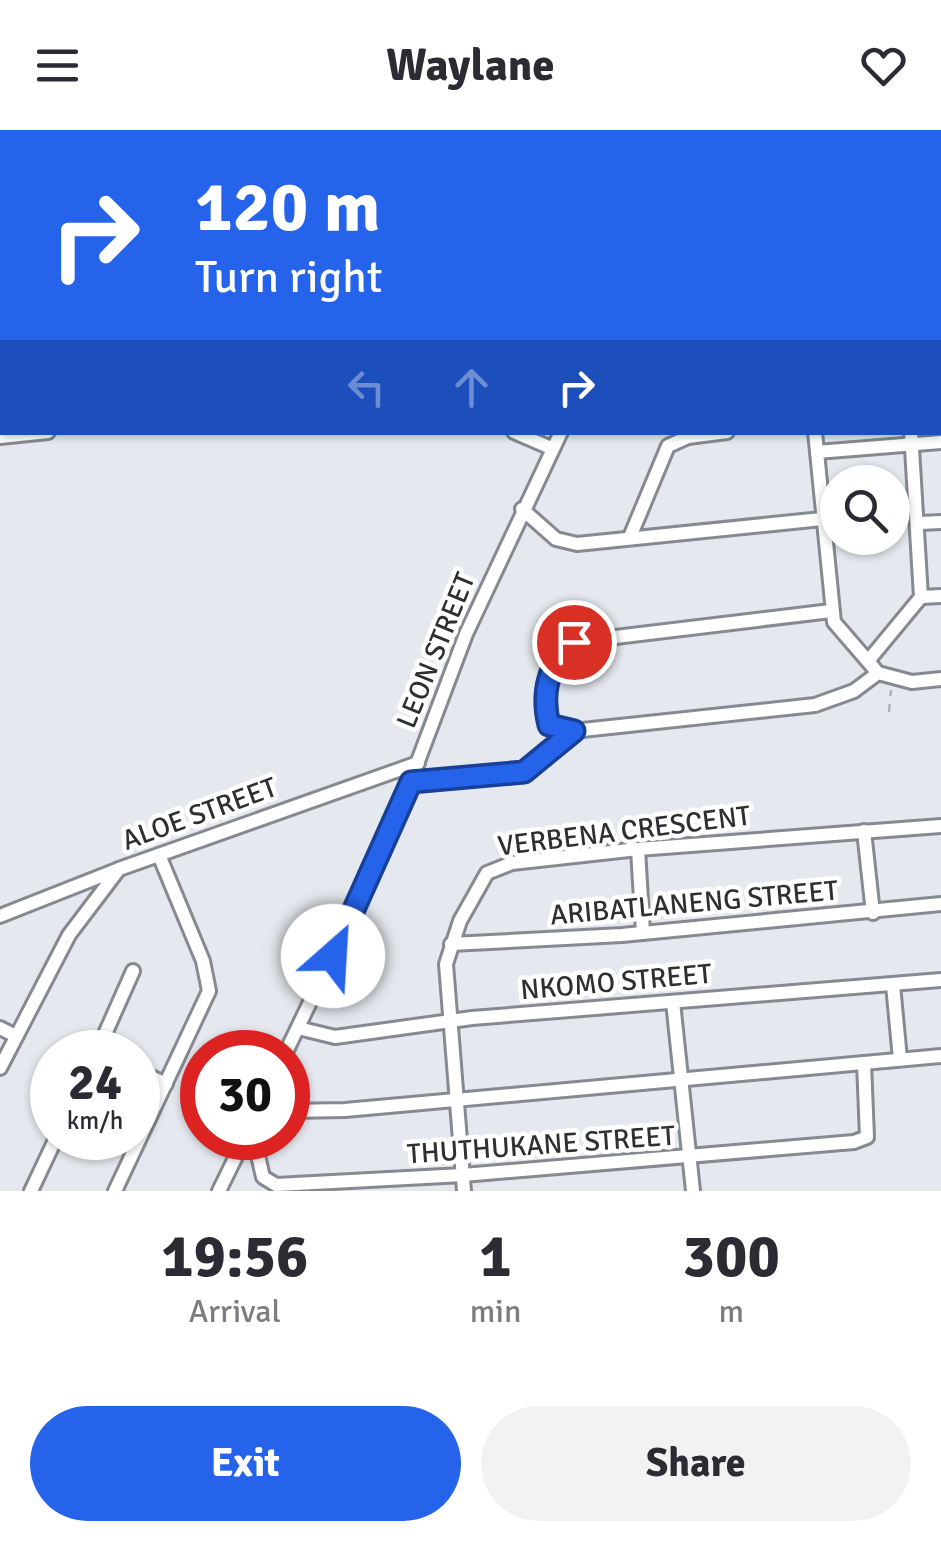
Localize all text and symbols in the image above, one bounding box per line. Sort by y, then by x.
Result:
icon: menu [30,38,85,93]
text: Waylane [386,38,555,93]
icon: heart [856,38,911,93]
text: 120 m [195,164,380,250]
icon: right [30,170,160,300]
text: Turn right [195,250,383,305]
icon: left [339,360,394,415]
icon: ahead [444,360,499,415]
icon: right [549,360,604,415]
map controls [820,465,910,555]
button: search [820,465,910,555]
street label: LEON STREET [389,568,483,733]
pin [532,600,617,685]
icon: arrive [547,615,602,670]
street label: ALOE STREET [117,770,282,858]
street label: VERBENA CRESCENT [496,799,753,863]
street label: ARIBATLANENG STREET [549,873,840,933]
position arrow [281,904,385,1008]
street label: NKOMO STREET [519,957,713,1007]
speed limit sign: 30 [180,1030,310,1160]
text: 24 [68,1052,122,1114]
text: km/h [67,1105,123,1136]
street label: THUTHUKANE STREET [406,1119,676,1171]
text: 19:56 [161,1220,309,1294]
text: 1 [479,1220,512,1294]
text: 300 [683,1220,780,1294]
text: Arrival [189,1292,281,1331]
text: min [470,1292,521,1331]
text: m [718,1292,744,1331]
button: Exit [30,1406,461,1521]
button: Share [481,1406,911,1521]

